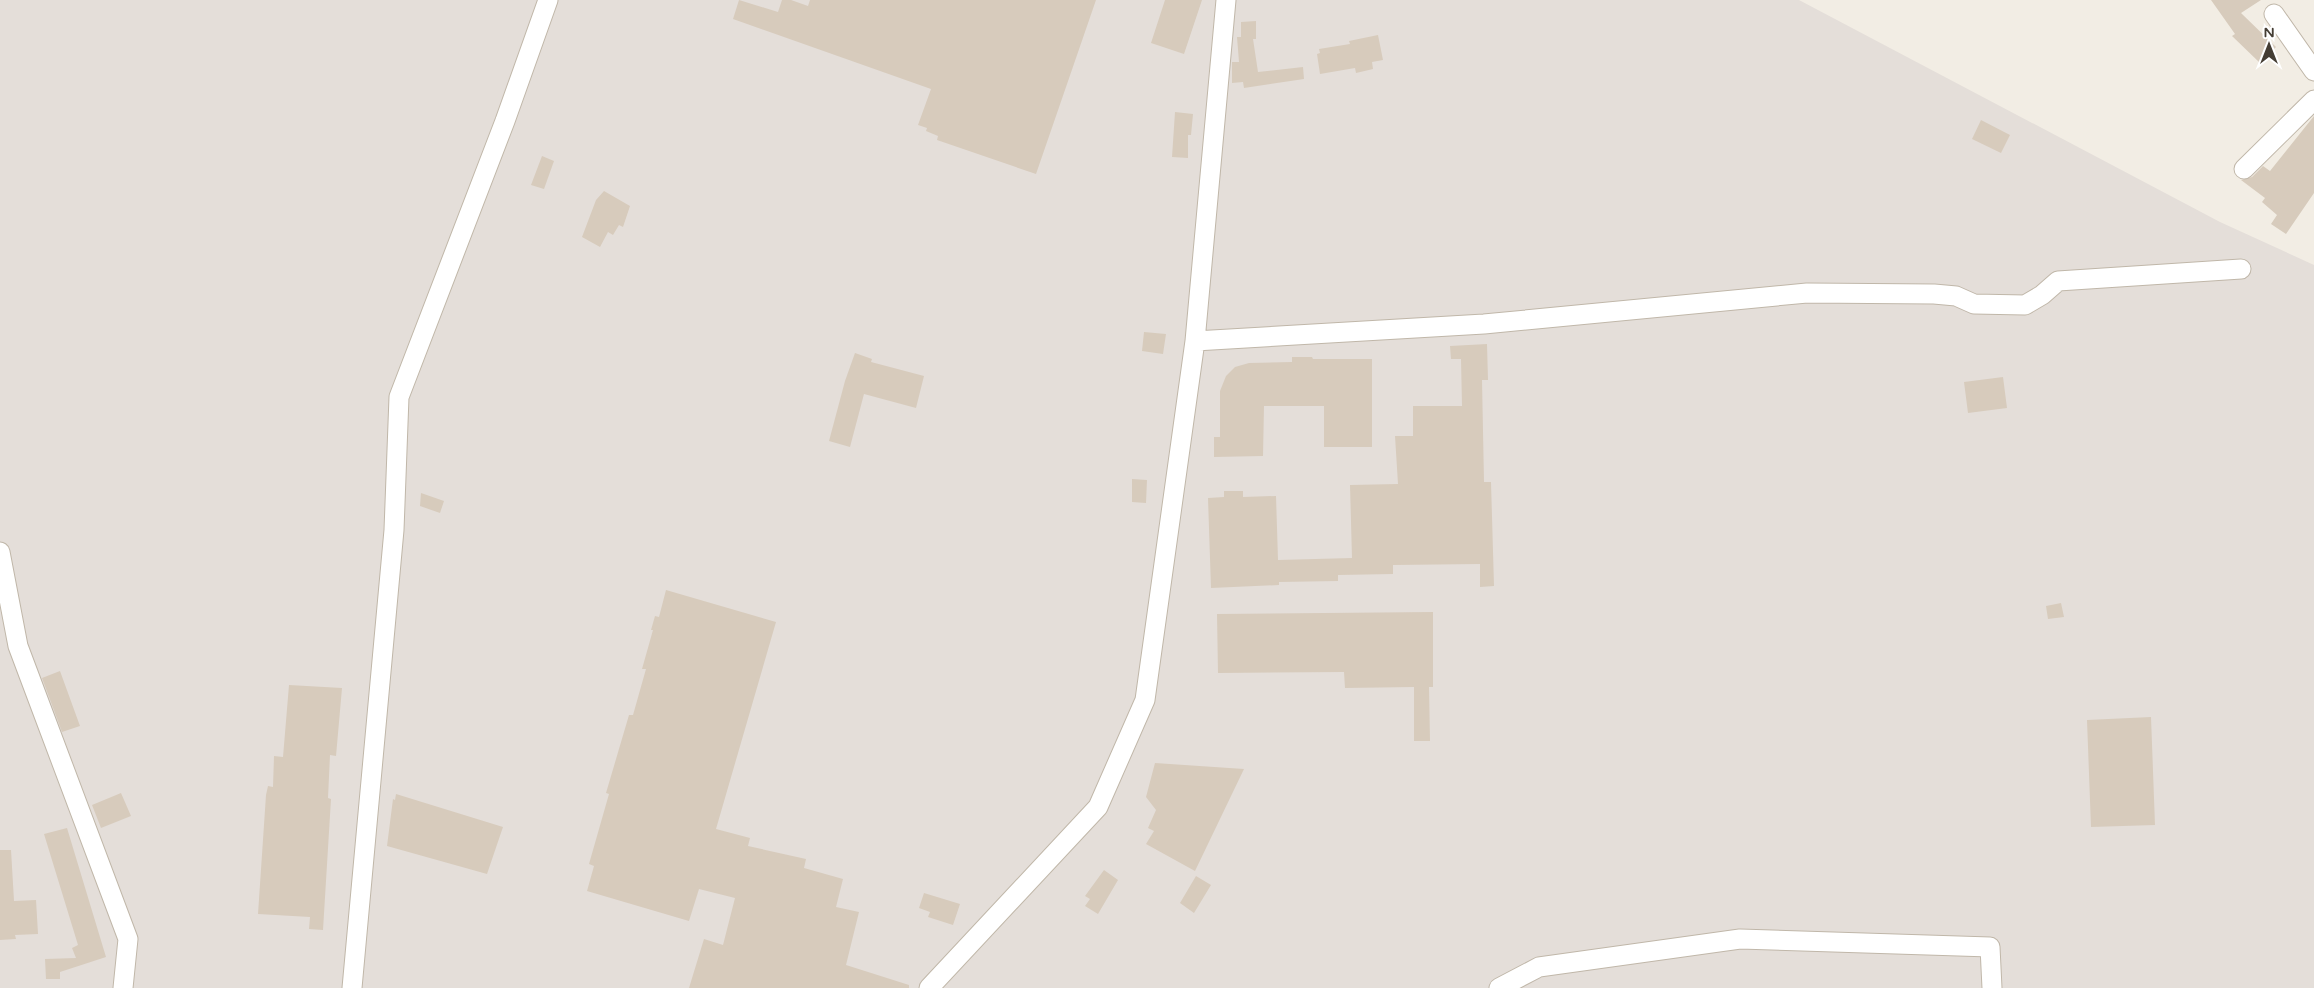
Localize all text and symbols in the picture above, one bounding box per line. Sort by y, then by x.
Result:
north arrow [2244,20,2294,70]
text: N [2263,24,2275,41]

